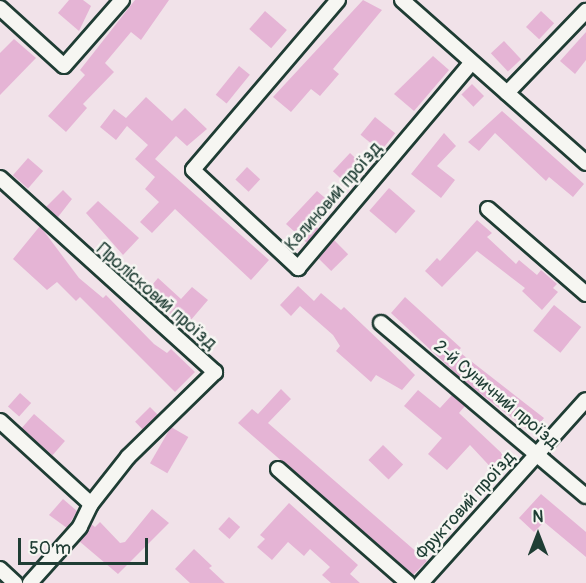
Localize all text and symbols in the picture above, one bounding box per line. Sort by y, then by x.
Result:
street label: Калиновий проїзд [281,138,387,256]
street label: Пролісковий проїзд [92,239,220,355]
street label: 2-й Суничний проїзд [429,336,563,454]
street label: Фруктовий проїзд [412,447,520,565]
north arrow [508,505,568,565]
text: N [533,507,543,527]
scale bar [21,526,152,564]
text: 50 m [29,537,71,560]

